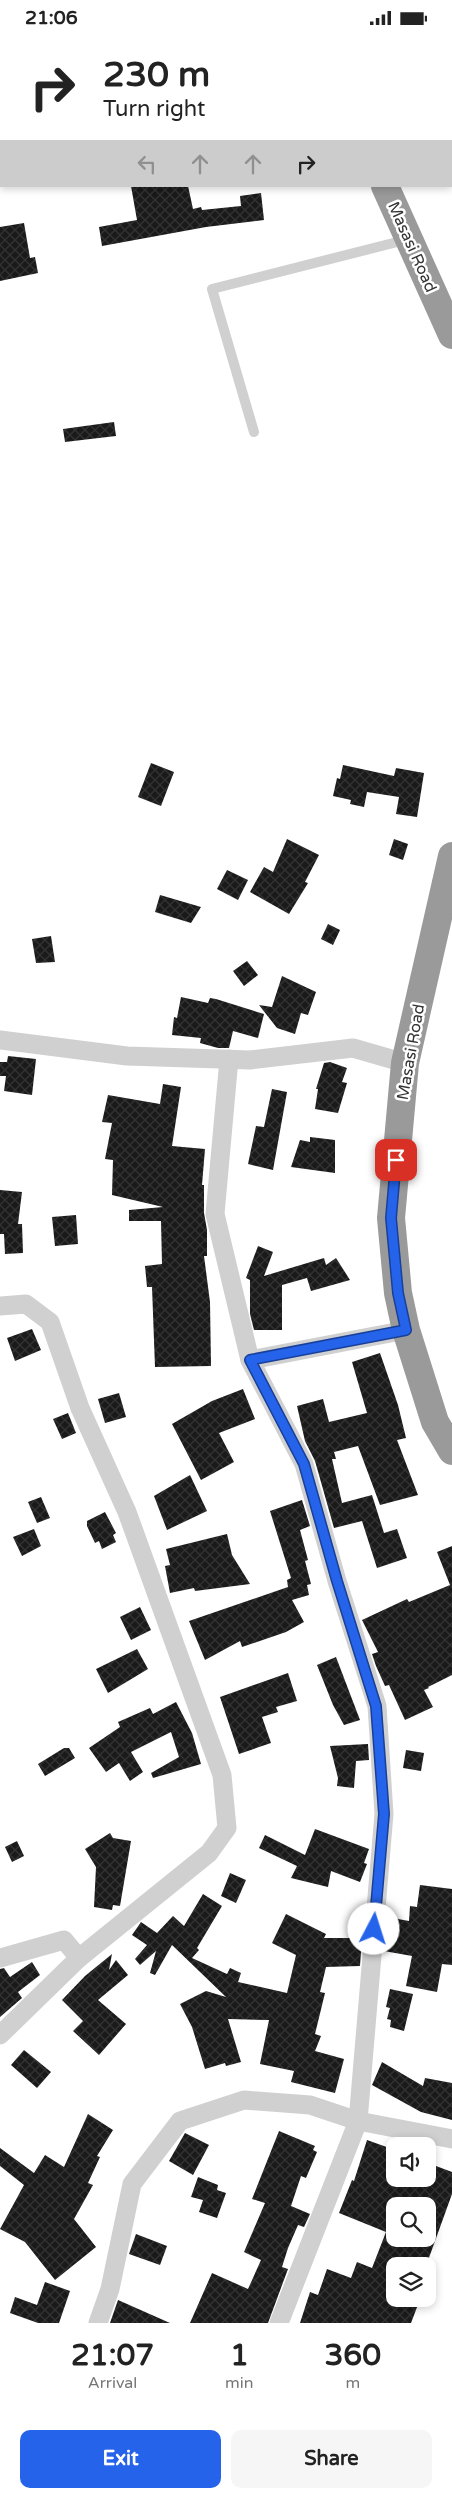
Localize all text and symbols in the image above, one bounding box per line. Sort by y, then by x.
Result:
text: 21:06 [25,7,78,29]
text: 230 m [103,54,210,96]
icon: right [20,55,85,120]
text: Turn right [103,96,205,122]
icon: left [133,150,161,178]
icon: ahead [186,150,214,178]
icon: ahead [239,150,267,178]
icon: right [292,150,320,178]
street label: Masasi Road [383,199,441,295]
street label: Masasi Road [393,1002,429,1102]
pin [375,1139,417,1181]
icon: arrive [382,1146,410,1174]
position arrow [347,1902,399,1954]
map controls [386,2137,436,2307]
button: sound [386,2137,436,2187]
button: search [386,2197,436,2247]
button: layers [386,2257,436,2307]
text: 21:07 [71,2337,154,2374]
text: 1 [230,2337,249,2374]
text: 360 [325,2337,381,2374]
text: Arrival [88,2373,137,2393]
text: min [225,2373,254,2393]
text: m [345,2373,360,2393]
button: Exit [20,2430,221,2488]
button: Share [231,2430,432,2488]

